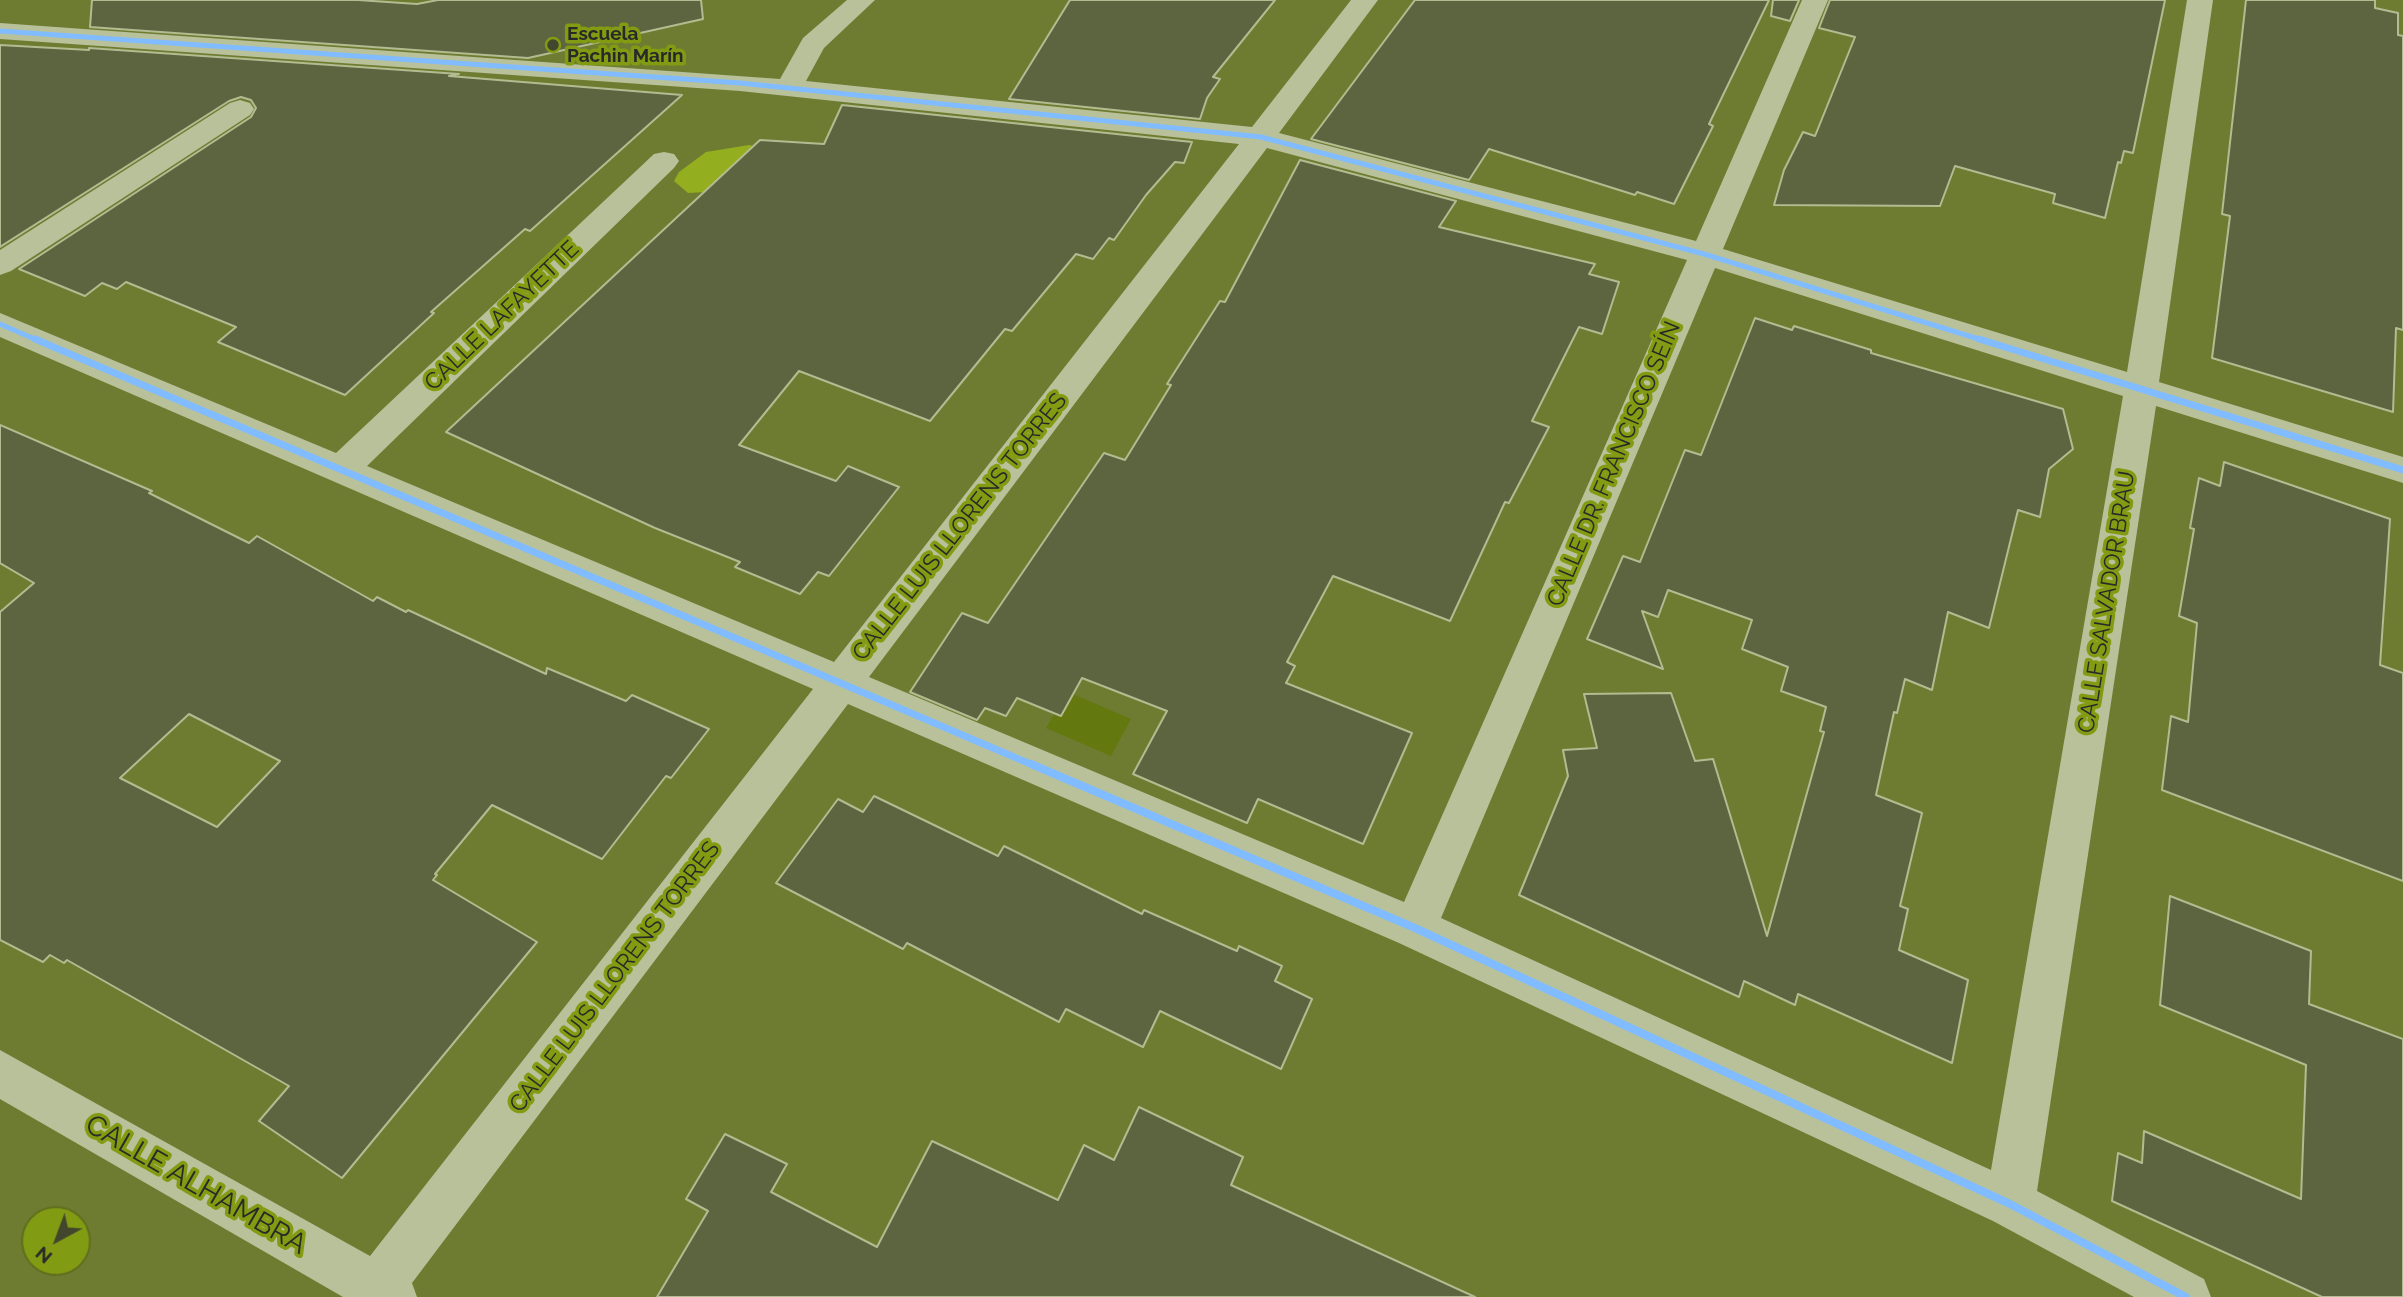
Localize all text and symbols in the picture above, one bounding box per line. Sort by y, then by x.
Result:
place label: Escuela Pachin Marín [567,23,684,67]
marker: Escuela Pachin Marín [545,37,561,53]
street label: CALLE LAFAYETTE [419,235,585,397]
street label: CALLE DR. FRANCISCO SEÍN [1541,317,1687,611]
street label: CALLE LUIS LLORENS TORRES [847,388,1073,666]
street label: CALLE SALVADOR BRAU [2073,469,2141,735]
street label: CALLE LUIS LLORENS TORRES [504,836,726,1118]
street label: CALLE ALHAMBRA [79,1108,313,1262]
north arrow [21,1206,91,1276]
text: N [31,1242,56,1268]

